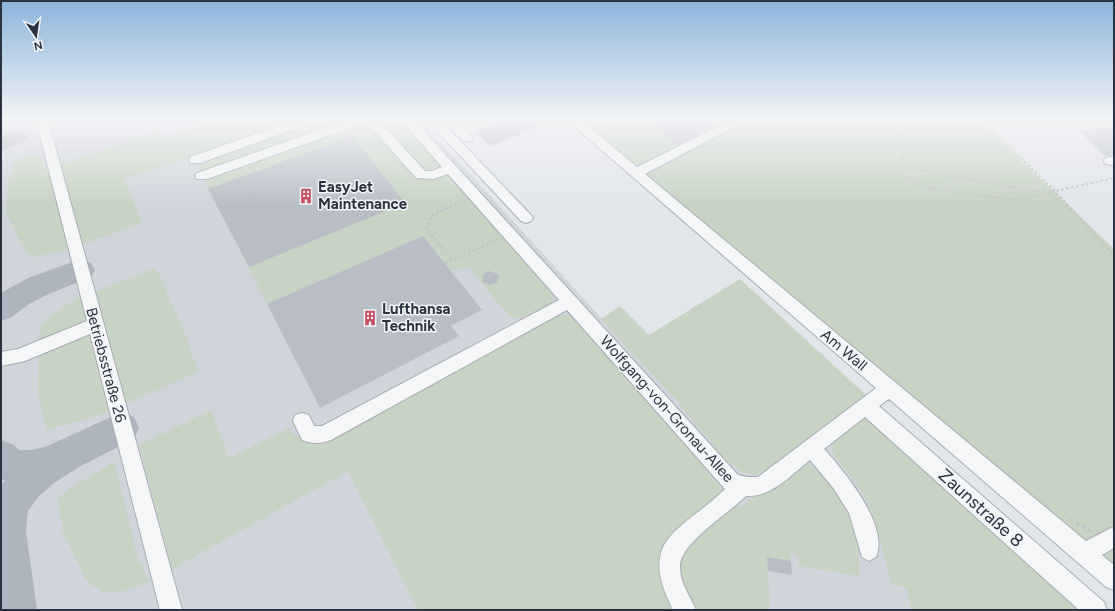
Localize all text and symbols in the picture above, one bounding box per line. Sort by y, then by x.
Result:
north arrow [16,16,56,56]
text: N [33,38,44,53]
place label: EasyJet Maintenance [318,178,408,213]
building icon: EasyJet Maintenance [297,187,315,205]
place label: Lufthansa Technik [382,300,451,335]
street label: Betriebsstraße 26 [82,306,130,425]
building icon: Lufthansa Technik [361,309,379,327]
street label: Am Wall [817,326,871,374]
street label: Wolfgang-von-Gronau-Allee [596,332,738,486]
street label: Zaunstraße 8 [934,464,1028,552]

